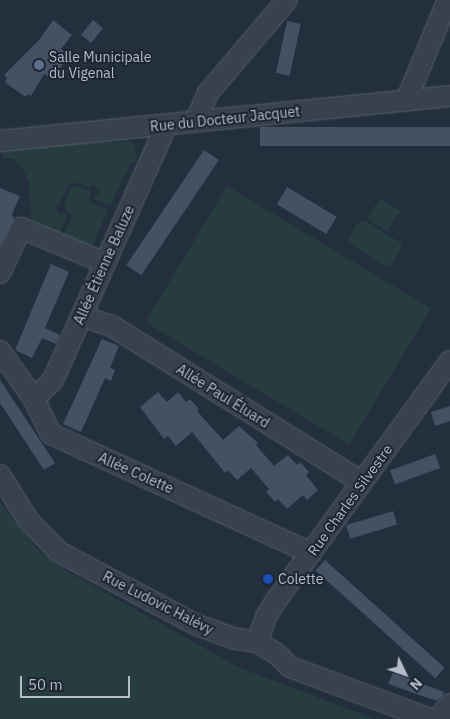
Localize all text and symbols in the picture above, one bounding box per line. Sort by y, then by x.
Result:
place label: Salle Municipale du Vigenal [49,49,152,82]
marker: Salle Municipale du Vigenal [33,59,45,71]
street label: Rue du Docteur Jacquet [149,103,301,135]
street label: Allée Étienne Baluze [70,203,138,327]
street label: Allée Paul Éluard [173,361,273,431]
street label: Rue Charles Silvestre [304,441,396,559]
street label: Allée Colette [96,449,176,497]
street label: Rue Ludovic Halévy [100,568,216,638]
place label: Colette [278,571,323,587]
marker: Colette [262,573,274,585]
north arrow [380,649,430,699]
scale bar [22,666,132,698]
text: N [406,674,426,694]
text: 50 m [28,675,63,694]

